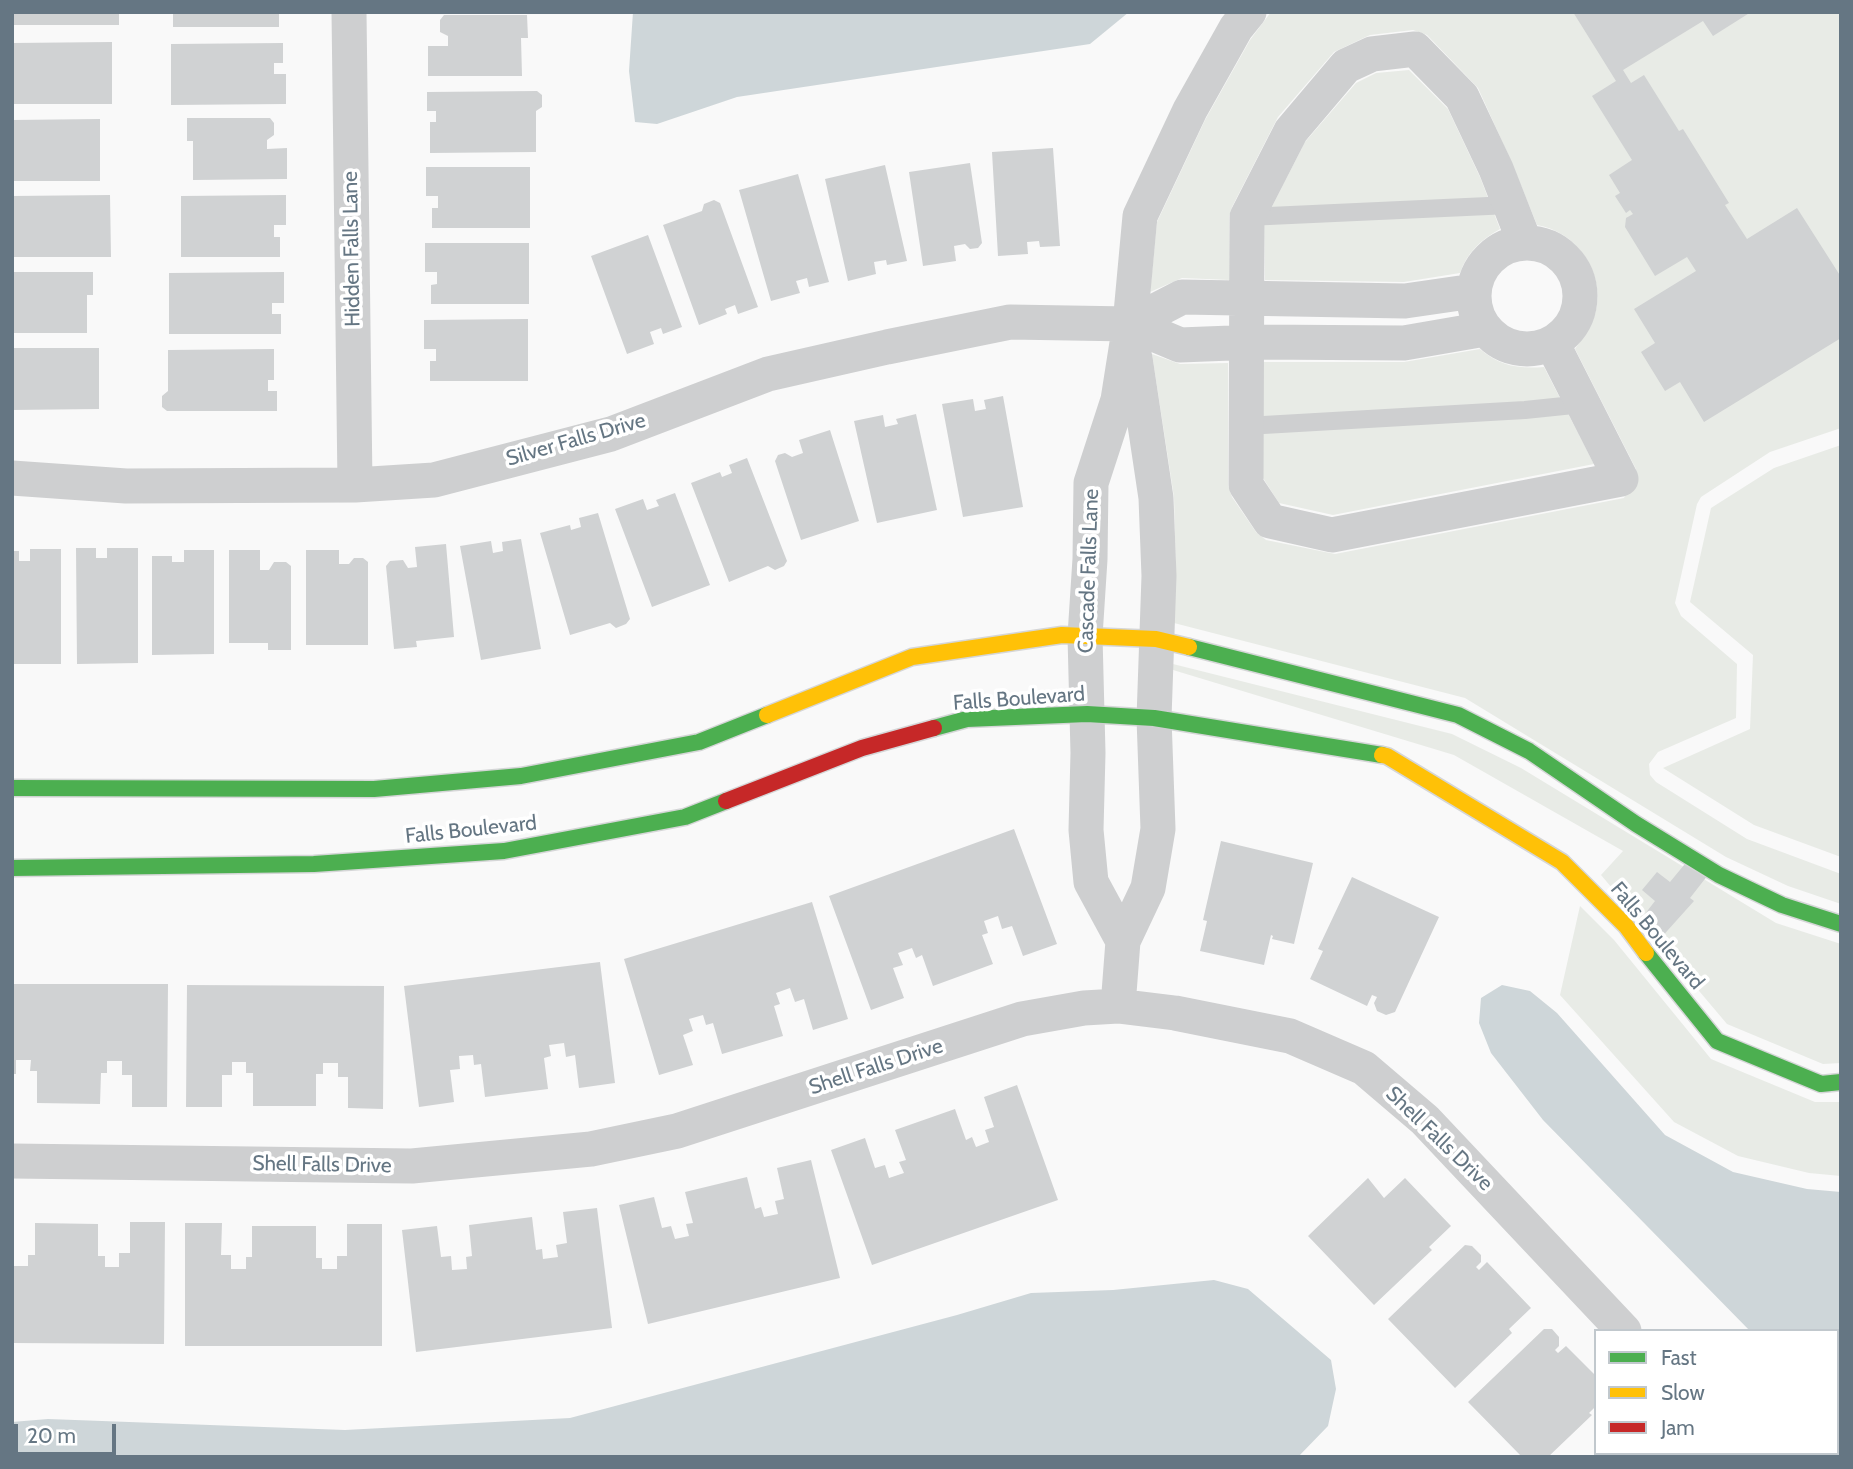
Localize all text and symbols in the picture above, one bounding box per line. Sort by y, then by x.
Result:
street label: Hidden Falls Lane [338,171,366,327]
street label: Silver Falls Drive [503,408,649,472]
street label: Cascade Falls Lane [1074,488,1104,654]
street label: Falls Boulevard [952,682,1086,716]
street label: Falls Boulevard [404,811,538,849]
street label: Falls Boulevard [1605,877,1709,995]
street label: Shell Falls Drive [806,1034,946,1100]
street label: Shell Falls Drive [1380,1082,1498,1196]
street label: Shell Falls Drive [252,1151,392,1179]
legend [1594,1329,1839,1455]
text: Fast [1661,1345,1697,1370]
text: Slow [1661,1380,1705,1405]
scale bar [18,1410,119,1454]
text: Jam [1661,1415,1695,1440]
text: 20 m [27,1423,76,1448]

